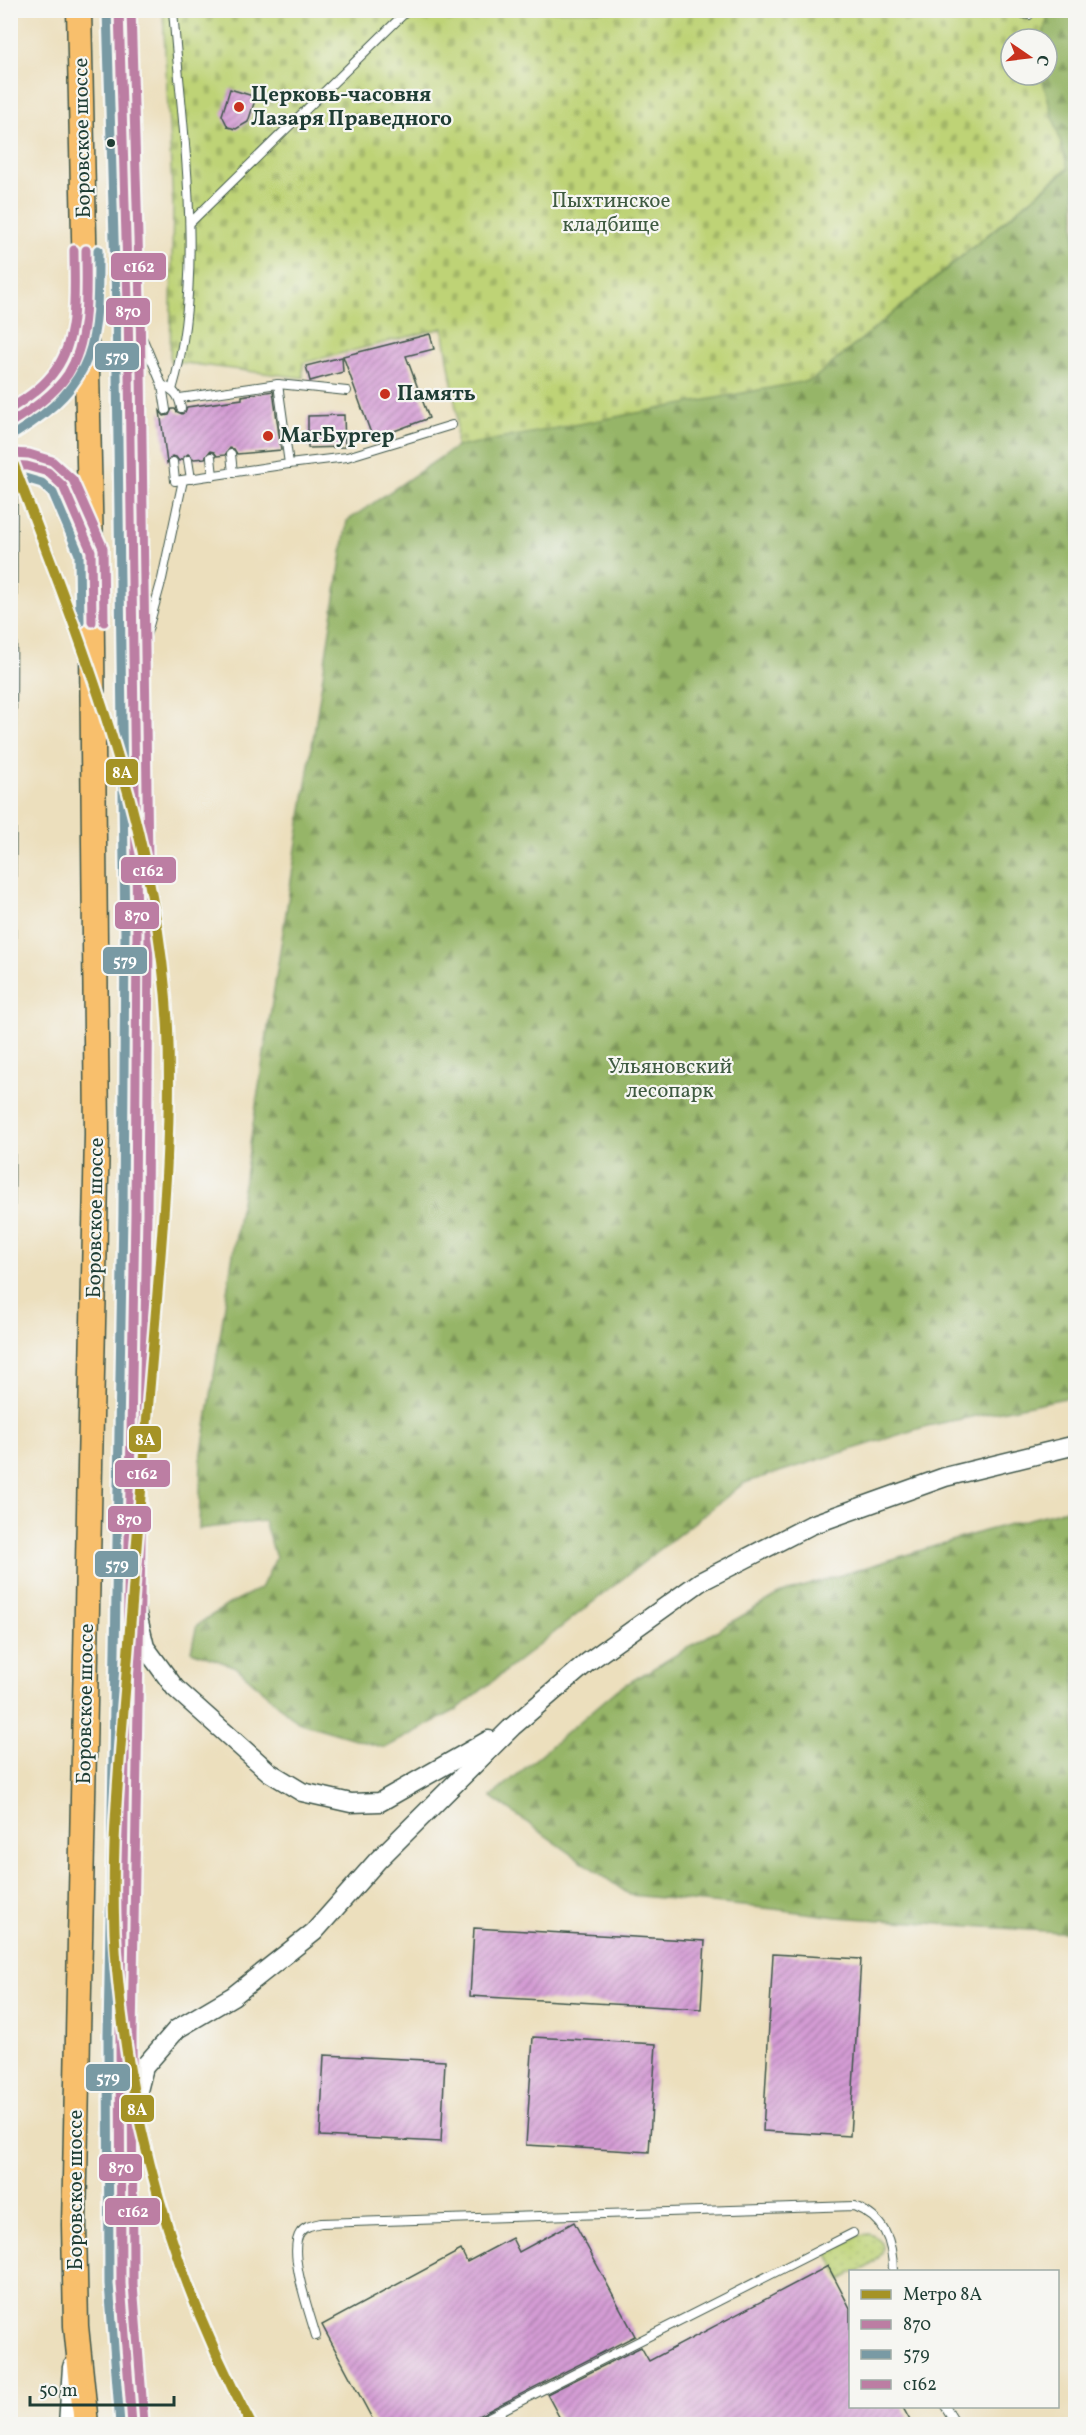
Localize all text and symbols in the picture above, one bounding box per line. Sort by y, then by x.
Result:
north arrow [999,27,1059,87]
text: С [1030,52,1054,68]
street label: Боровское шоссе [67,57,99,219]
place label: Церковь-часовня Лазаря Праведного [251,81,452,134]
marker: Церковь-часовня Лазаря Праведного [232,100,246,114]
unlabelled marker [105,137,117,149]
park label: Пыхтинское кладбище [552,187,671,240]
line badge: с162 [110,252,167,281]
text: с162 [124,257,155,279]
line badge: 870 [105,297,151,326]
text: 870 [115,302,141,324]
line badge: 579 [94,342,140,371]
text: 579 [105,347,129,369]
place label: Память [397,380,476,409]
marker: Память [378,387,392,401]
place label: МагБургер [280,422,395,451]
marker: МагБургер [261,429,275,443]
line badge: 8А [105,758,139,786]
text: 8А [112,763,133,785]
line badge: с162 [120,856,177,884]
text: с162 [133,861,164,883]
line badge: 870 [114,901,160,930]
text: 870 [124,906,150,928]
line badge: 579 [102,946,148,975]
text: 579 [113,951,137,973]
park label: Ульяновский лесопарк [608,1053,732,1106]
street label: Боровское шоссе [80,1137,112,1299]
line badge: 8А [128,1425,162,1453]
text: 8А [135,1430,156,1452]
line badge: с162 [114,1459,171,1488]
text: с162 [127,1464,158,1486]
line badge: 870 [107,1505,152,1533]
text: 870 [116,1510,142,1532]
line badge: 579 [94,1550,139,1578]
text: 579 [105,1555,129,1577]
street label: Боровское шоссе [70,1623,102,1785]
line badge: 579 [85,2063,131,2092]
text: 579 [96,2068,120,2090]
line badge: 8А [120,2094,155,2123]
text: 8А [127,2100,148,2122]
street label: Боровское шоссе [62,2110,91,2270]
line badge: 870 [98,2153,143,2182]
text: 870 [108,2158,134,2180]
line badge: с162 [104,2197,161,2226]
text: с162 [118,2202,149,2224]
legend [849,2270,1059,2408]
text: Метро 8А [903,2283,982,2308]
text: 870 [903,2313,931,2338]
text: 579 [903,2343,930,2368]
scale bar [30,2369,174,2407]
text: с162 [903,2373,937,2398]
text: 50 m [39,2379,78,2404]

